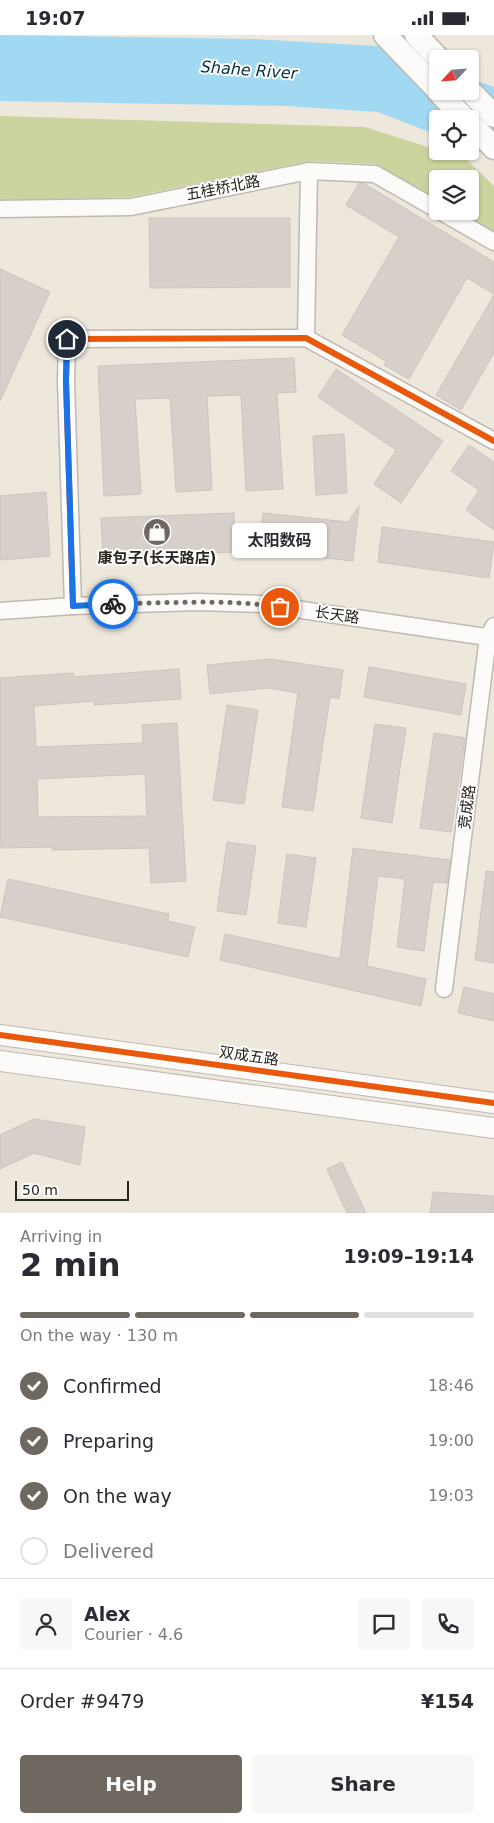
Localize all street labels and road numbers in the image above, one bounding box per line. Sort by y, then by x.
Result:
street label: 五桂桥北路 [184,172,262,204]
street label: 长天路 [313,603,361,627]
street label: 竞成路 [455,784,479,830]
street label: 双成五路 [218,1043,280,1069]

